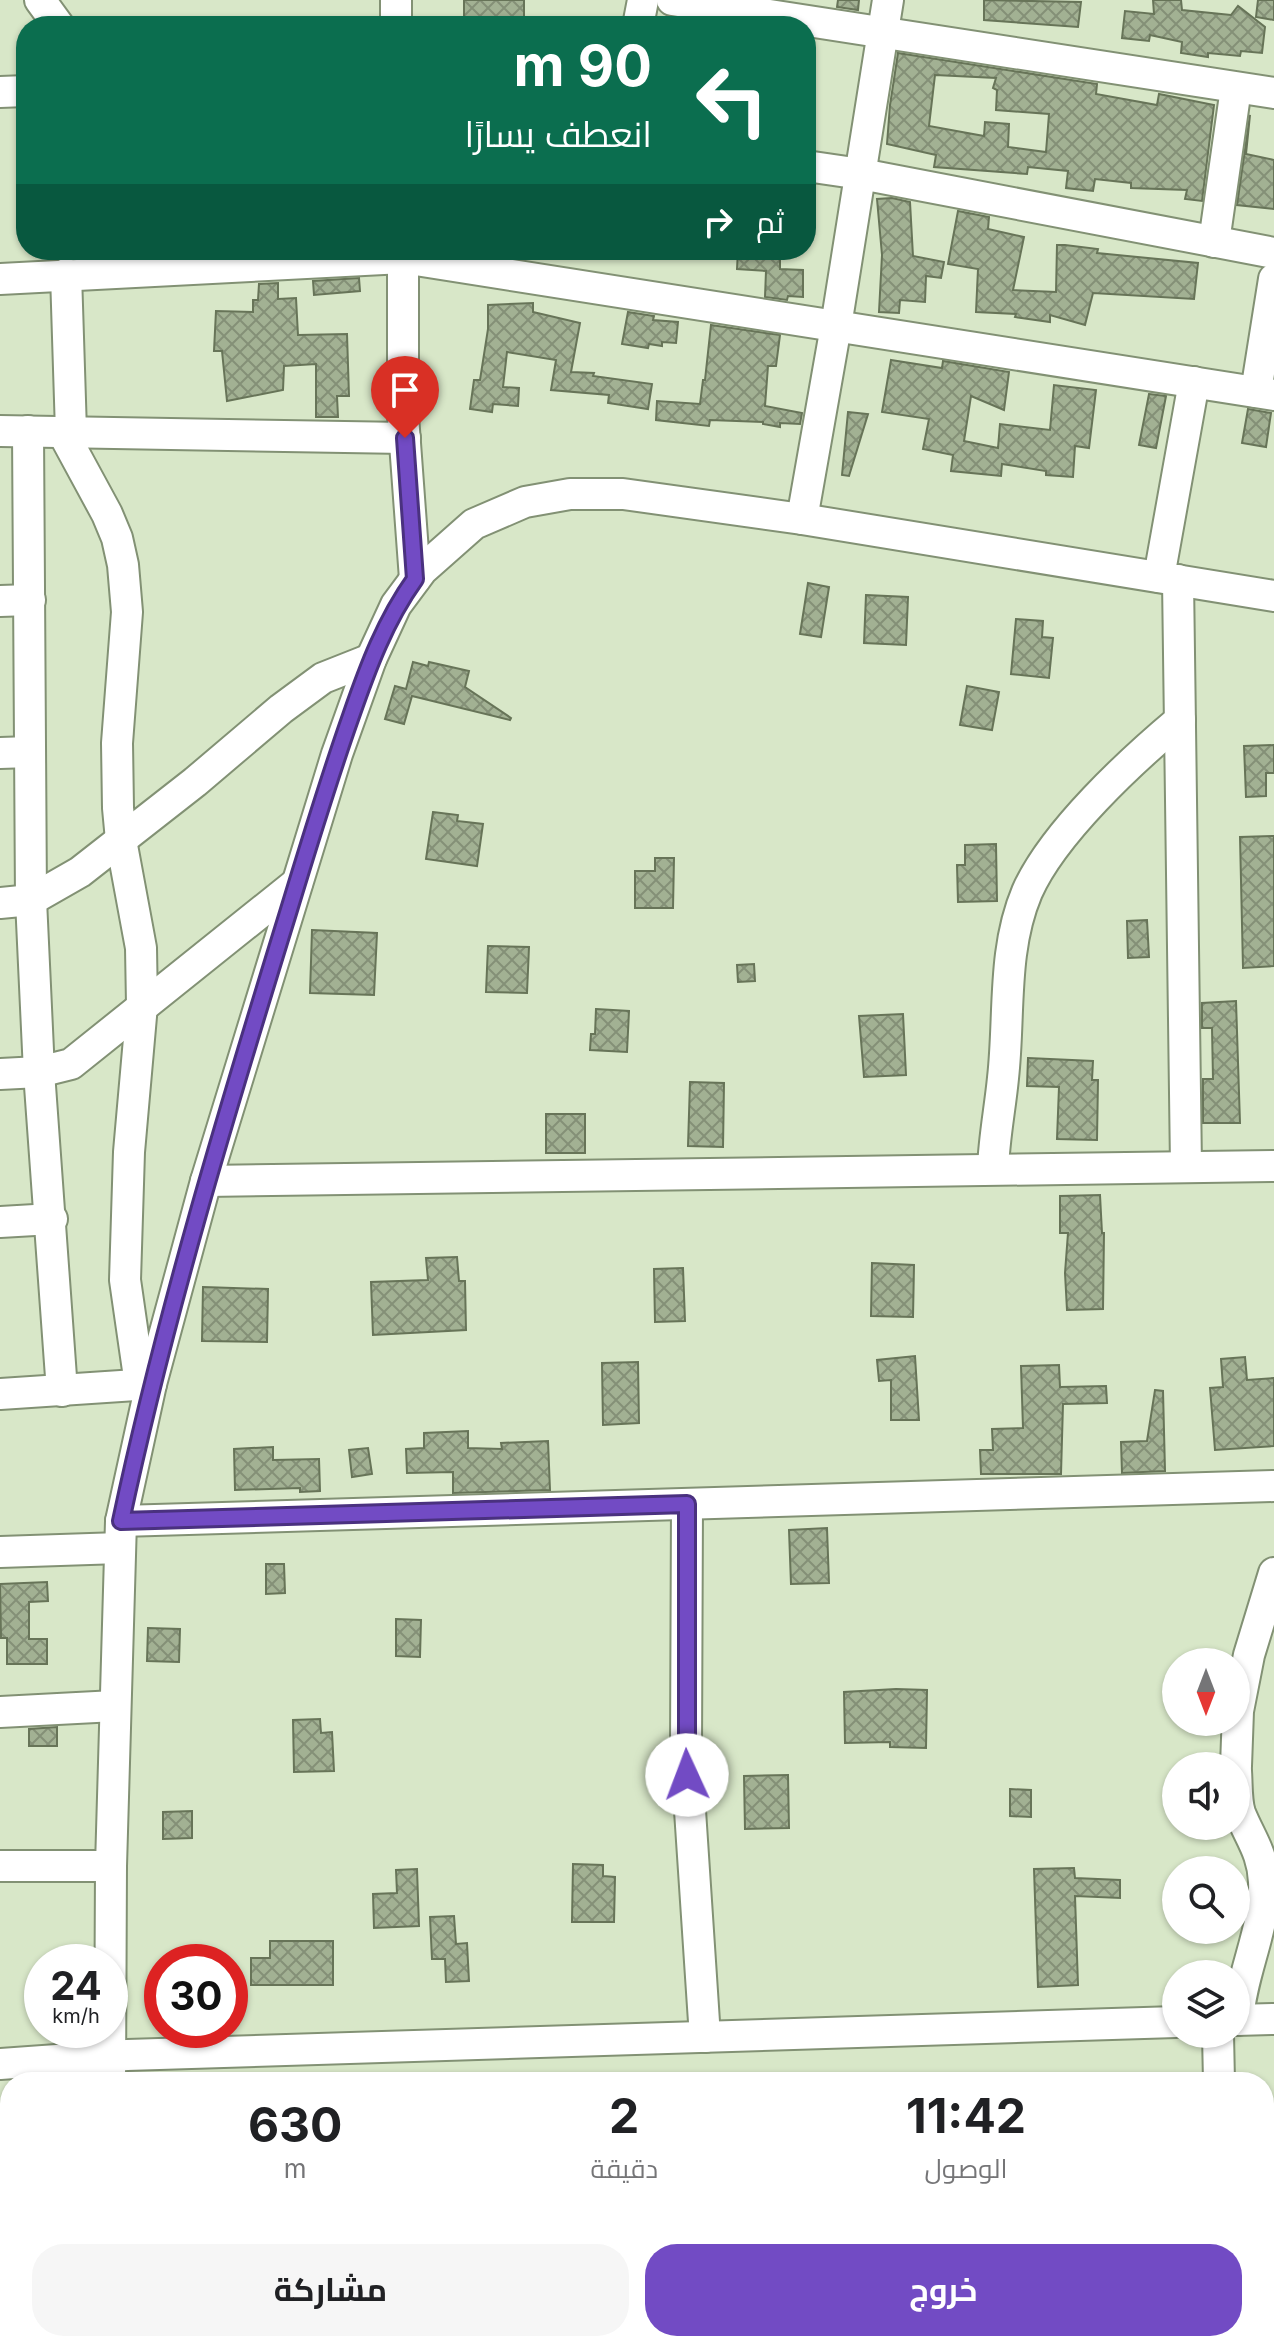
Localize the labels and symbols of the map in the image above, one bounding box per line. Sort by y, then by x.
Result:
pin [371,356,439,438]
north arrow [1162,1648,1250,1736]
position arrow [645,1733,729,1817]
speed limit sign: 30 [144,1944,248,2048]

